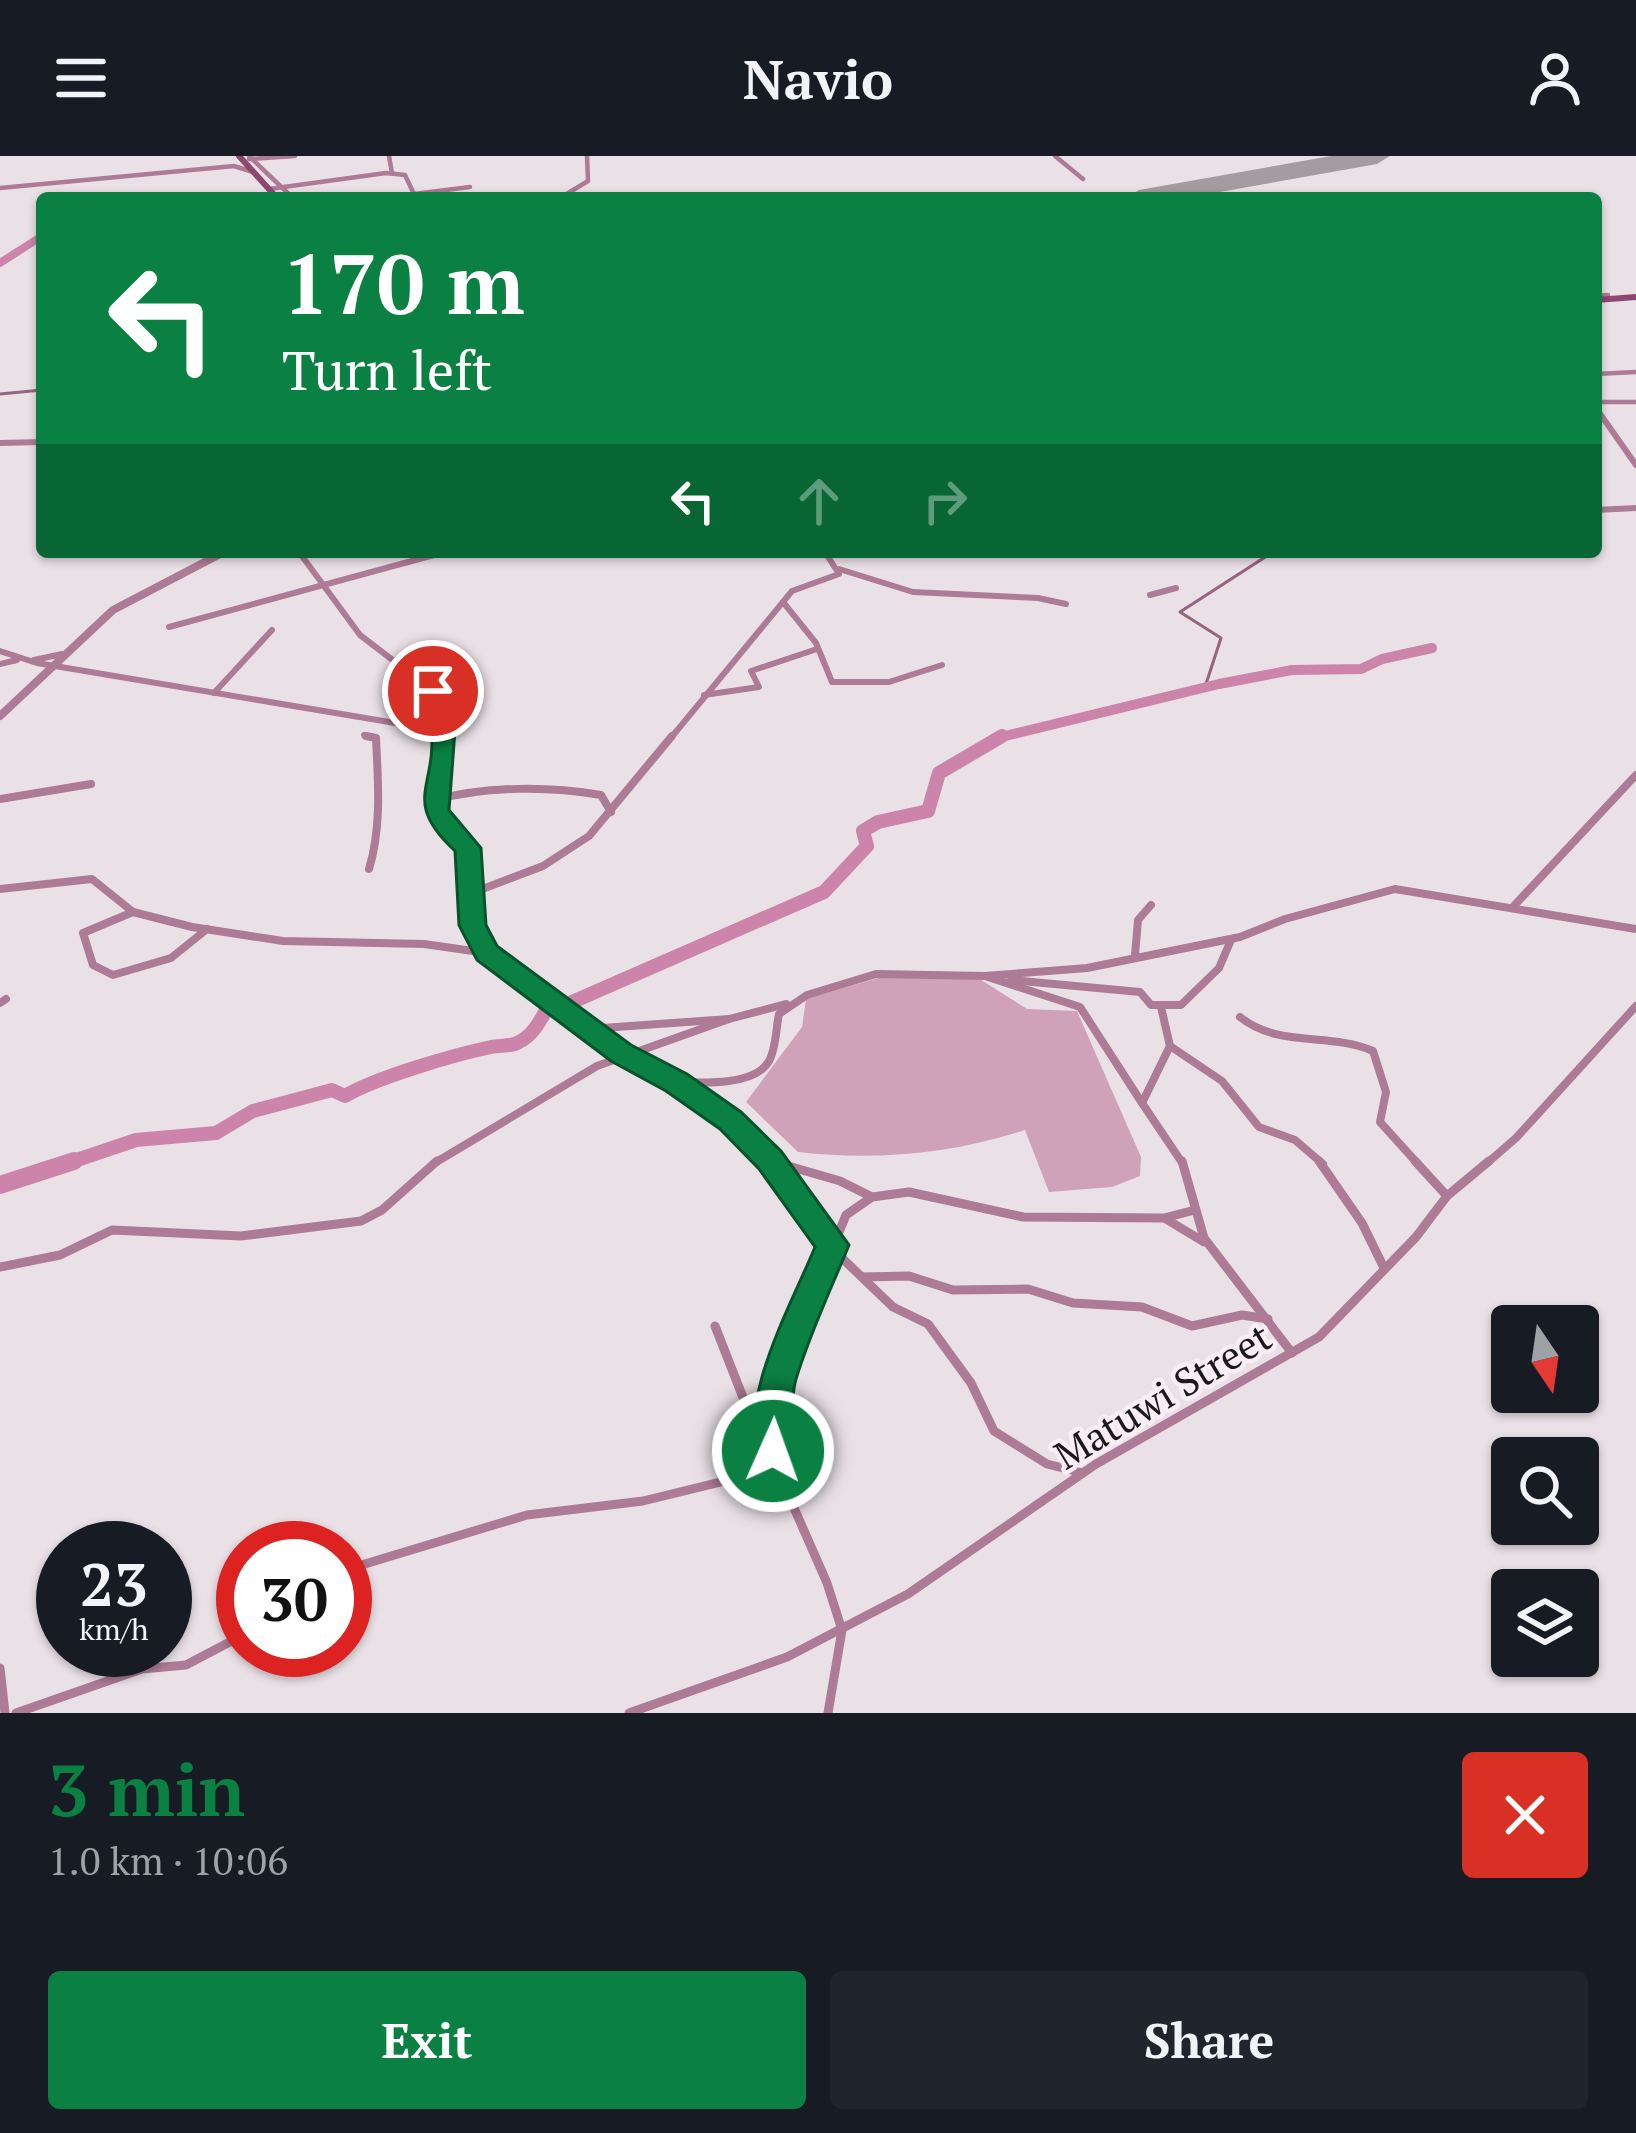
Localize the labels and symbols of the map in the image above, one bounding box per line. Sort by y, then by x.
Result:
pin [382,640,484,742]
north arrow [1491,1305,1599,1413]
street label: Matuwi Street [1044,1310,1280,1480]
position arrow [710,1388,836,1514]
speed limit sign: 30 [216,1521,372,1677]

